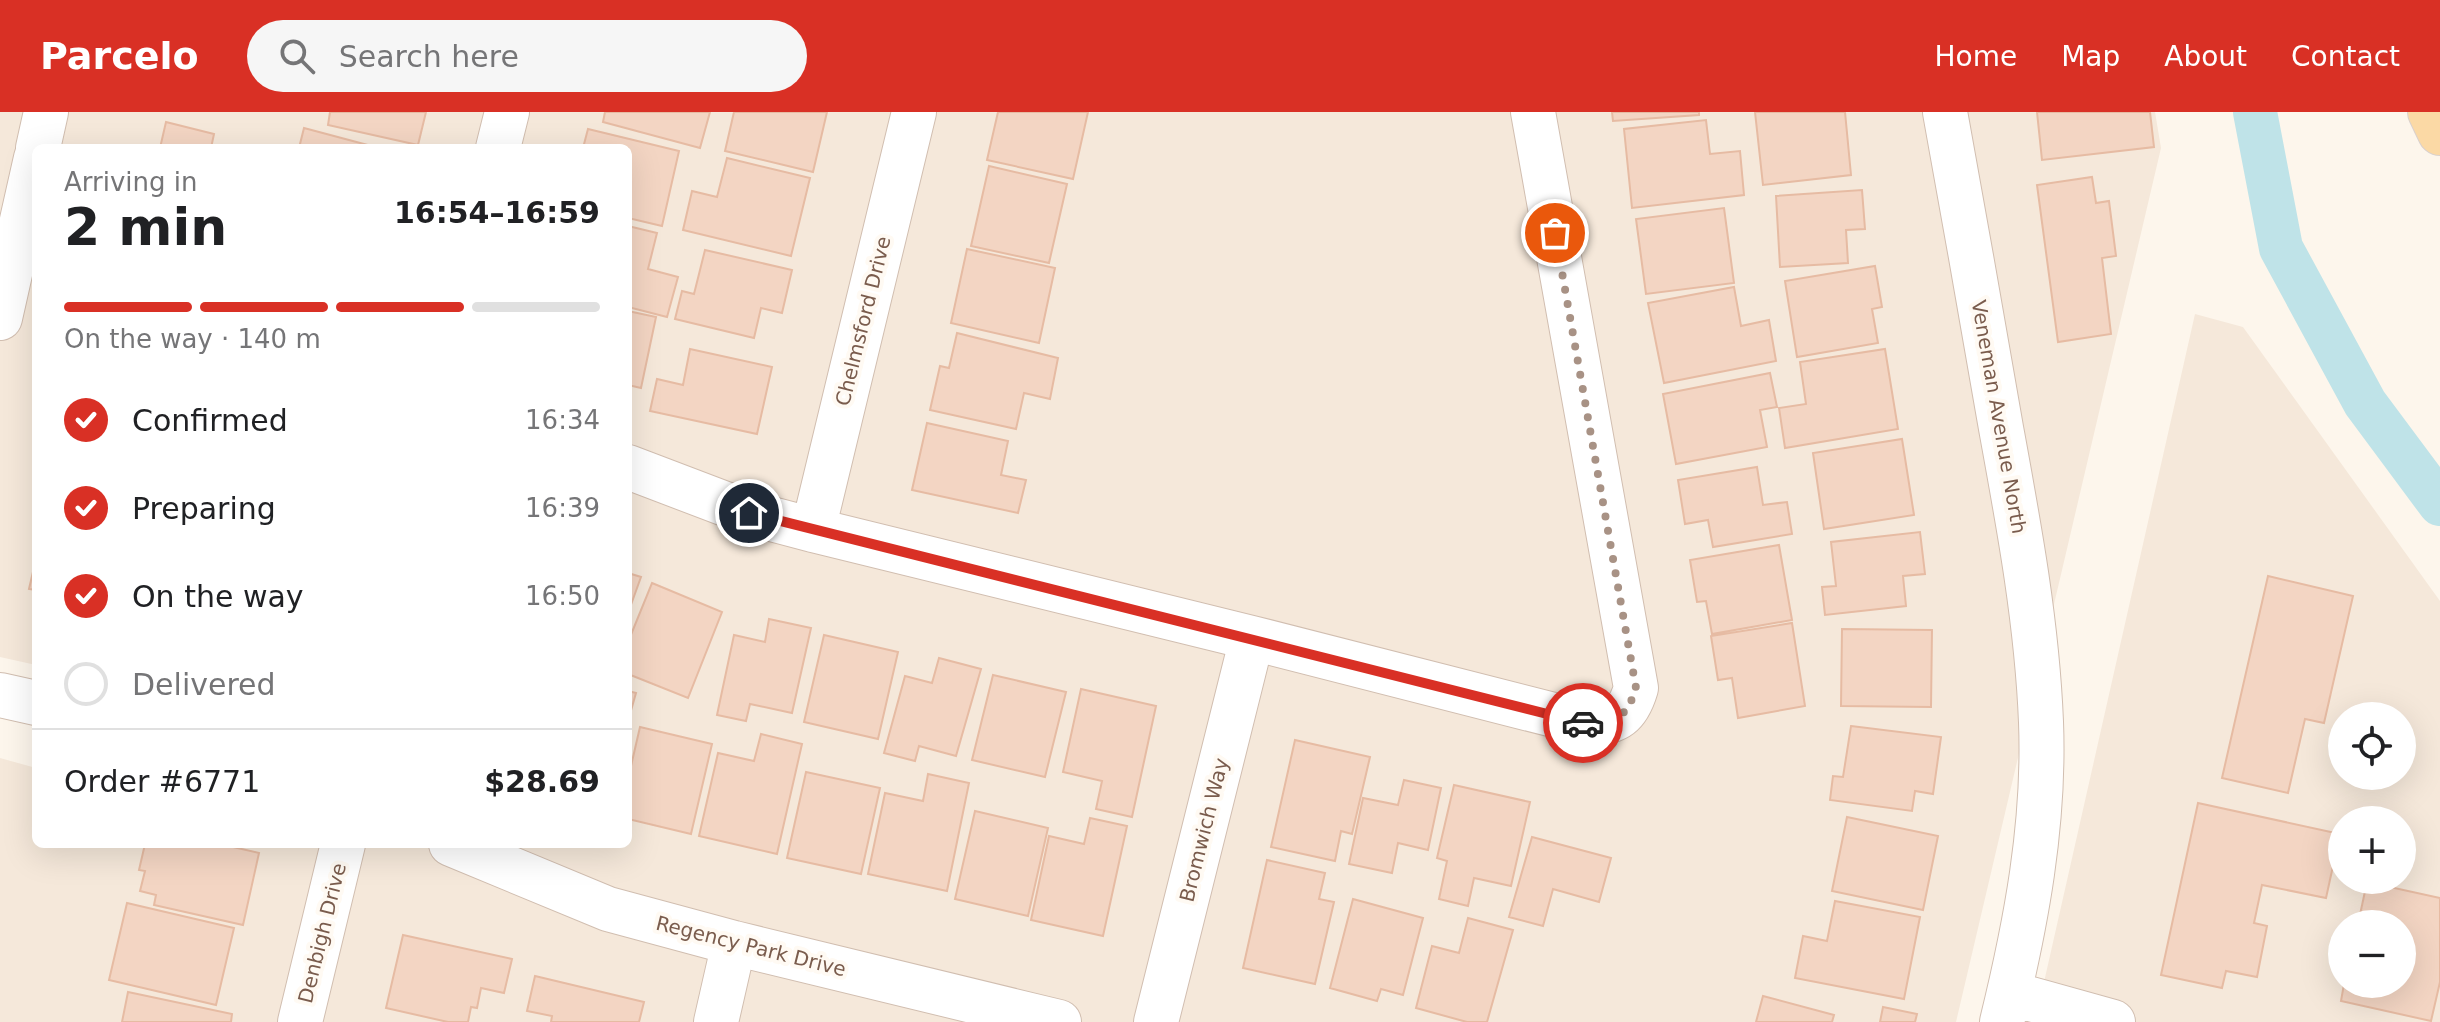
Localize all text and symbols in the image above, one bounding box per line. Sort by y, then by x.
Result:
search box [247,20,807,92]
text: Parcelo [40,34,199,78]
icon: search [275,34,319,78]
text: Search here [339,39,519,74]
text: Home [1934,40,2017,73]
text: Map [2061,40,2120,73]
text: About [2164,40,2247,73]
text: Contact [2291,40,2400,73]
text: Arriving in [64,167,198,197]
text: 16:54–16:59 [394,195,600,230]
text: 2 min [64,197,227,257]
pin [1521,199,1589,267]
icon: bag [1533,211,1577,255]
street label: Chelmsford Drive [830,234,896,408]
street label: Veneman Avenue North [1967,298,2031,536]
text: On the way · 140 m [64,324,321,354]
icon: check [64,398,108,442]
text: Confirmed [132,403,288,438]
text: 16:34 [525,405,600,435]
pin [715,479,783,547]
icon: check [64,486,108,530]
text: Preparing [132,491,276,526]
icon: home [727,491,771,535]
text: 16:39 [525,493,600,523]
icon: check [64,574,108,618]
text: On the way [132,579,304,614]
text: 16:50 [525,581,600,611]
text: Delivered [132,667,276,702]
courier [1543,683,1623,763]
icon: car [1561,701,1605,745]
map controls [2328,702,2416,998]
button: locate [2328,702,2416,790]
street label: Bromwich Way [1174,755,1234,905]
text: Order #6771 [64,764,260,799]
text: $28.69 [484,764,600,799]
button: + [2328,806,2416,894]
street label: Denbigh Drive [293,860,351,1006]
button: − [2328,910,2416,998]
street label: Regency Park Drive [653,911,849,981]

